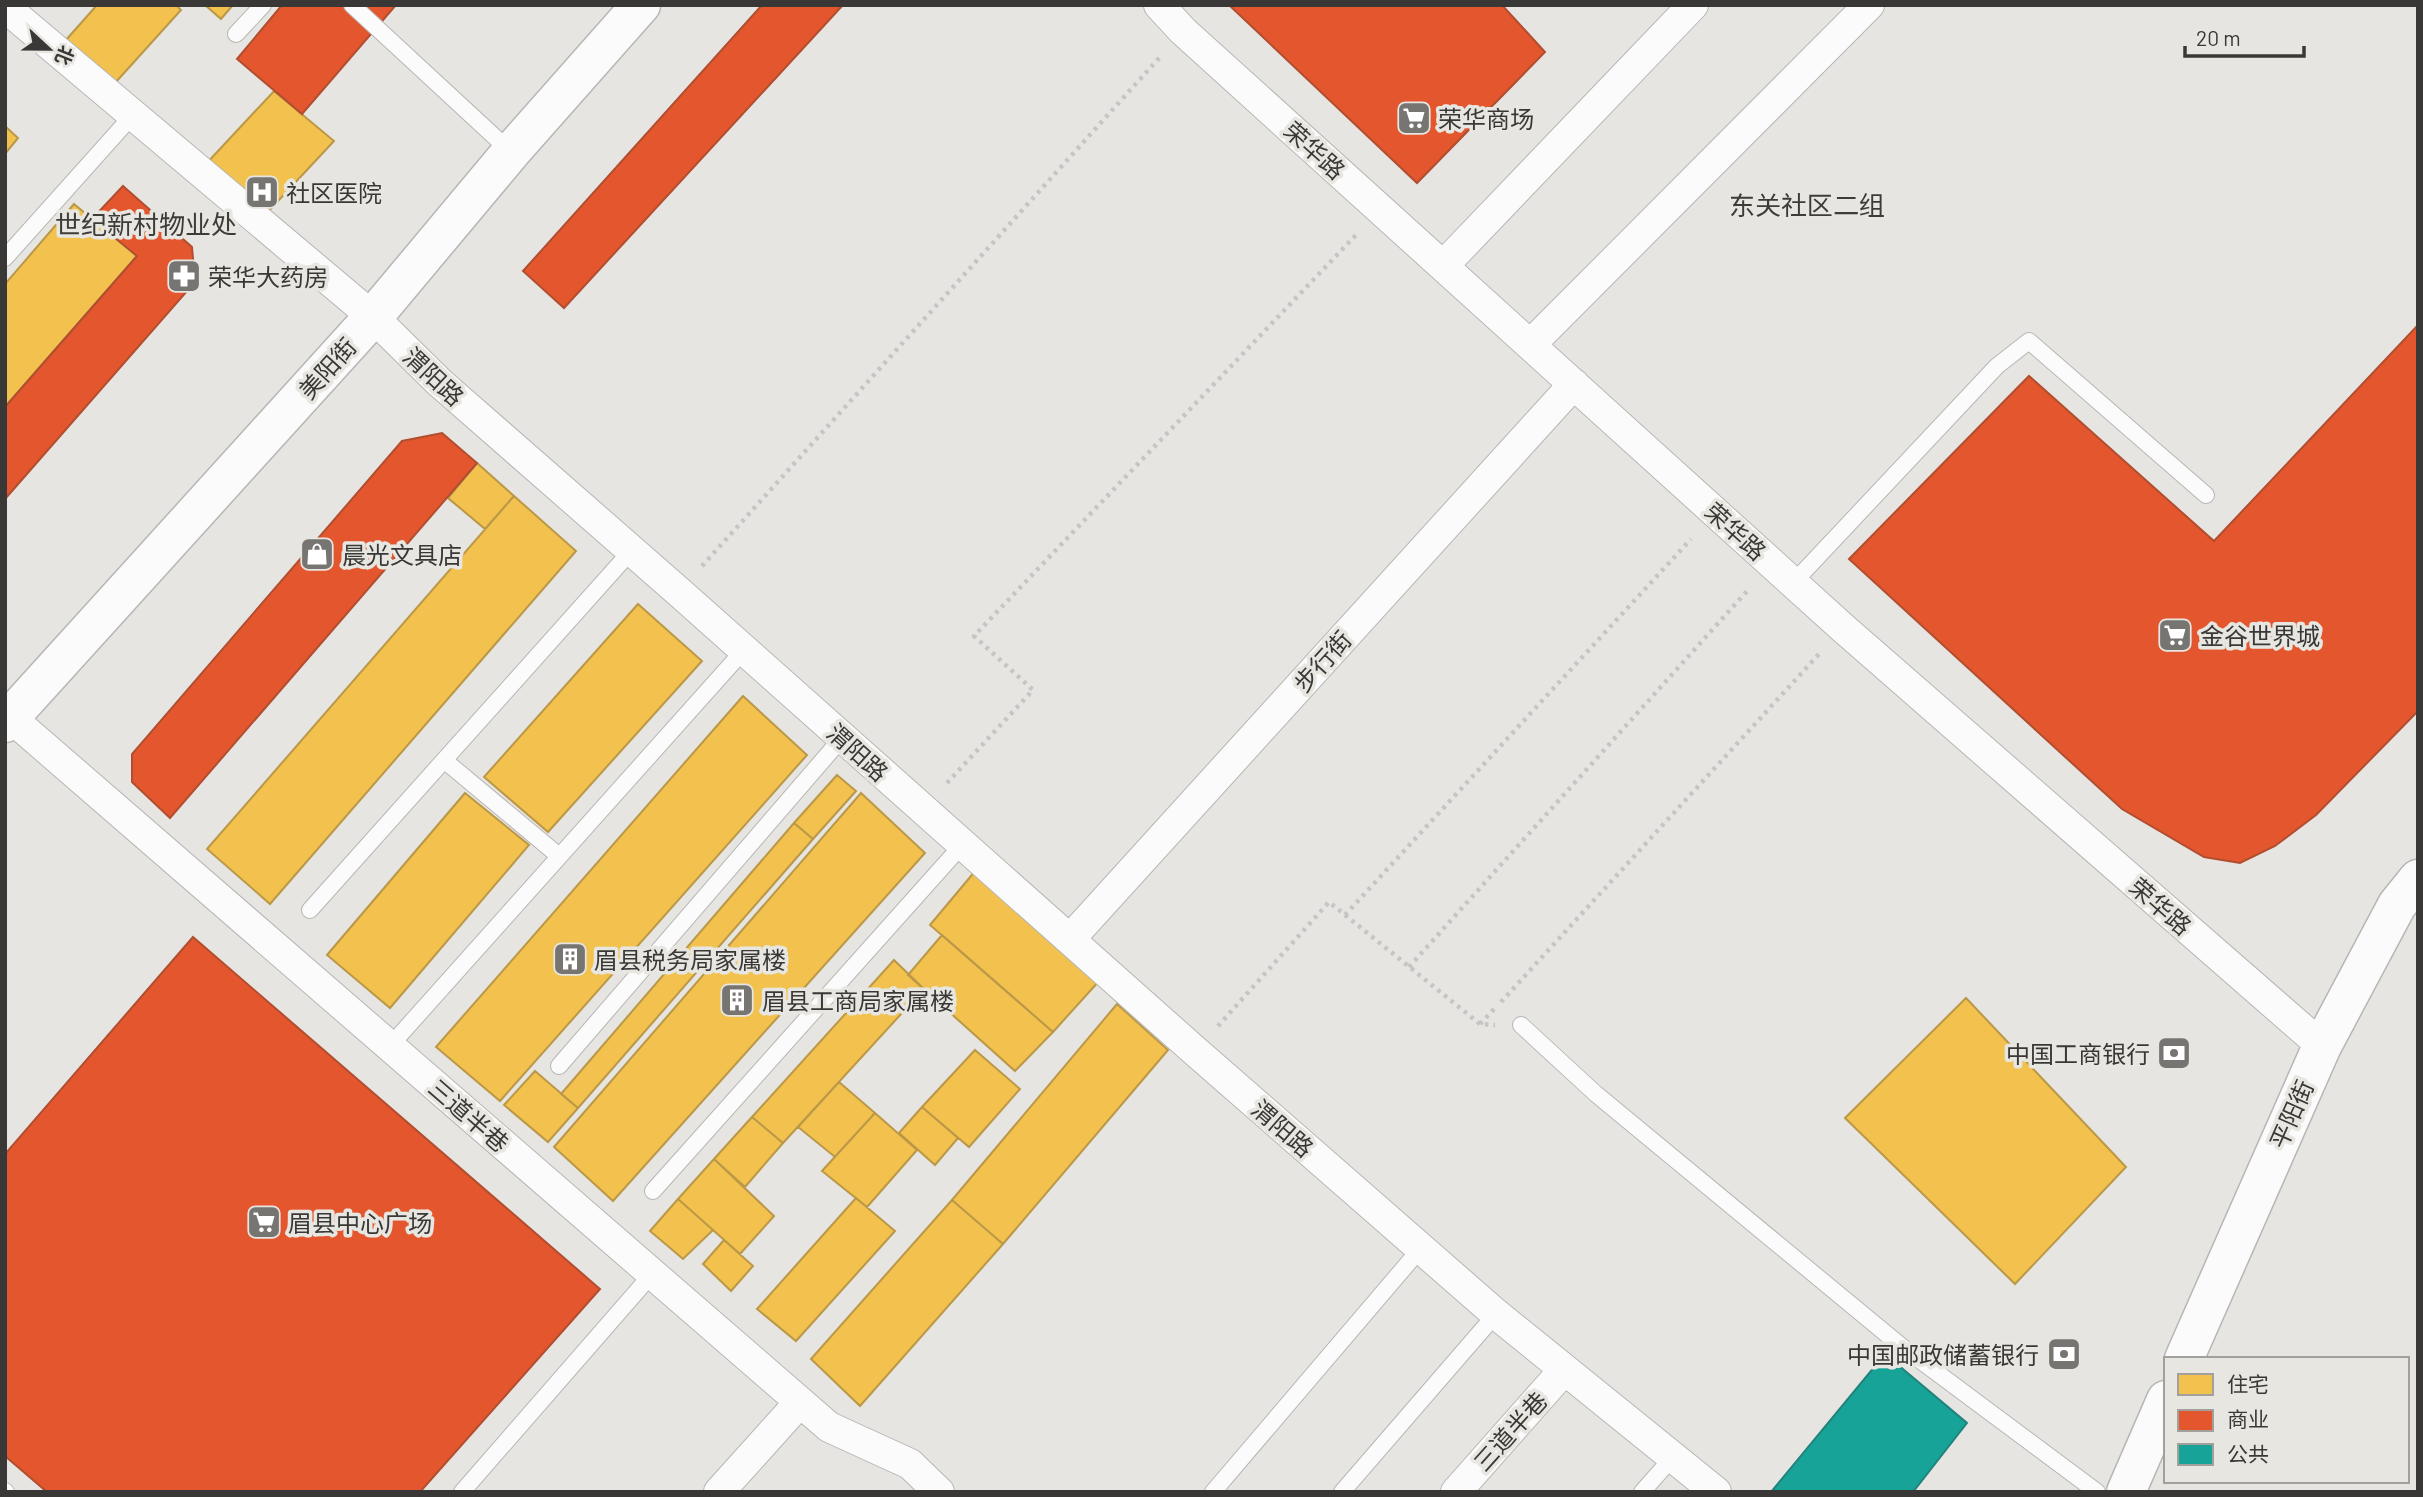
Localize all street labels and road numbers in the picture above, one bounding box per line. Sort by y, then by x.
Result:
street label: 荣华路 [1279,115,1351,185]
street label: 美阳街 [292,332,362,404]
street label: 渭阳路 [398,341,470,411]
street label: 荣华路 [1700,496,1772,566]
street label: 步行街 [1287,625,1357,697]
street label: 渭阳路 [822,717,894,787]
street label: 荣华路 [2124,871,2198,941]
street label: 三道半巷 [423,1073,515,1157]
street label: 平阳街 [2263,1075,2319,1153]
street label: 渭阳路 [1246,1093,1320,1163]
street label: 三道半巷 [1467,1386,1553,1476]

